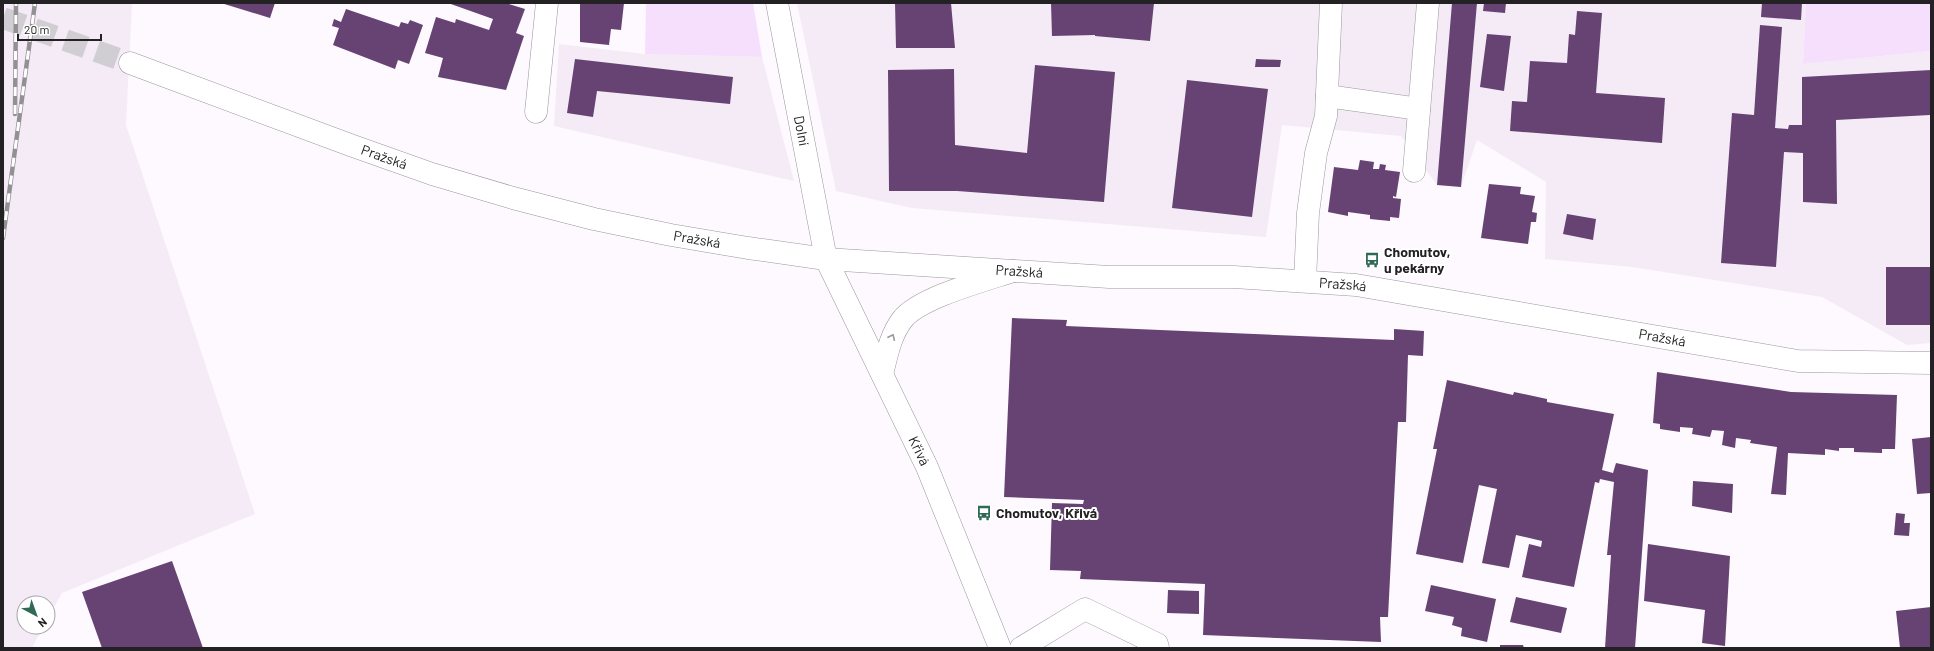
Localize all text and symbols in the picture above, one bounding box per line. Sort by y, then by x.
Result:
scale bar [18,16,101,42]
text: 20 m [24,22,50,36]
street label: Dolní [791,114,813,147]
street label: Pražská [359,141,410,173]
street label: Pražská [672,227,722,251]
place label: Chomutov, u pekárny [1384,243,1450,276]
bus stop icon: Chomutov, u pekárny [1363,251,1381,269]
street label: Pražská [995,261,1043,281]
street label: Pražská [1319,274,1368,295]
street label: Pražská [1637,325,1687,350]
one-way arrow [887,333,895,341]
street label: Křivá [905,433,934,468]
bus stop icon: Chomutov, Křivá [975,504,993,522]
place label: Chomutov, Křivá [996,504,1097,521]
north arrow [16,595,56,635]
text: N [36,616,50,630]

